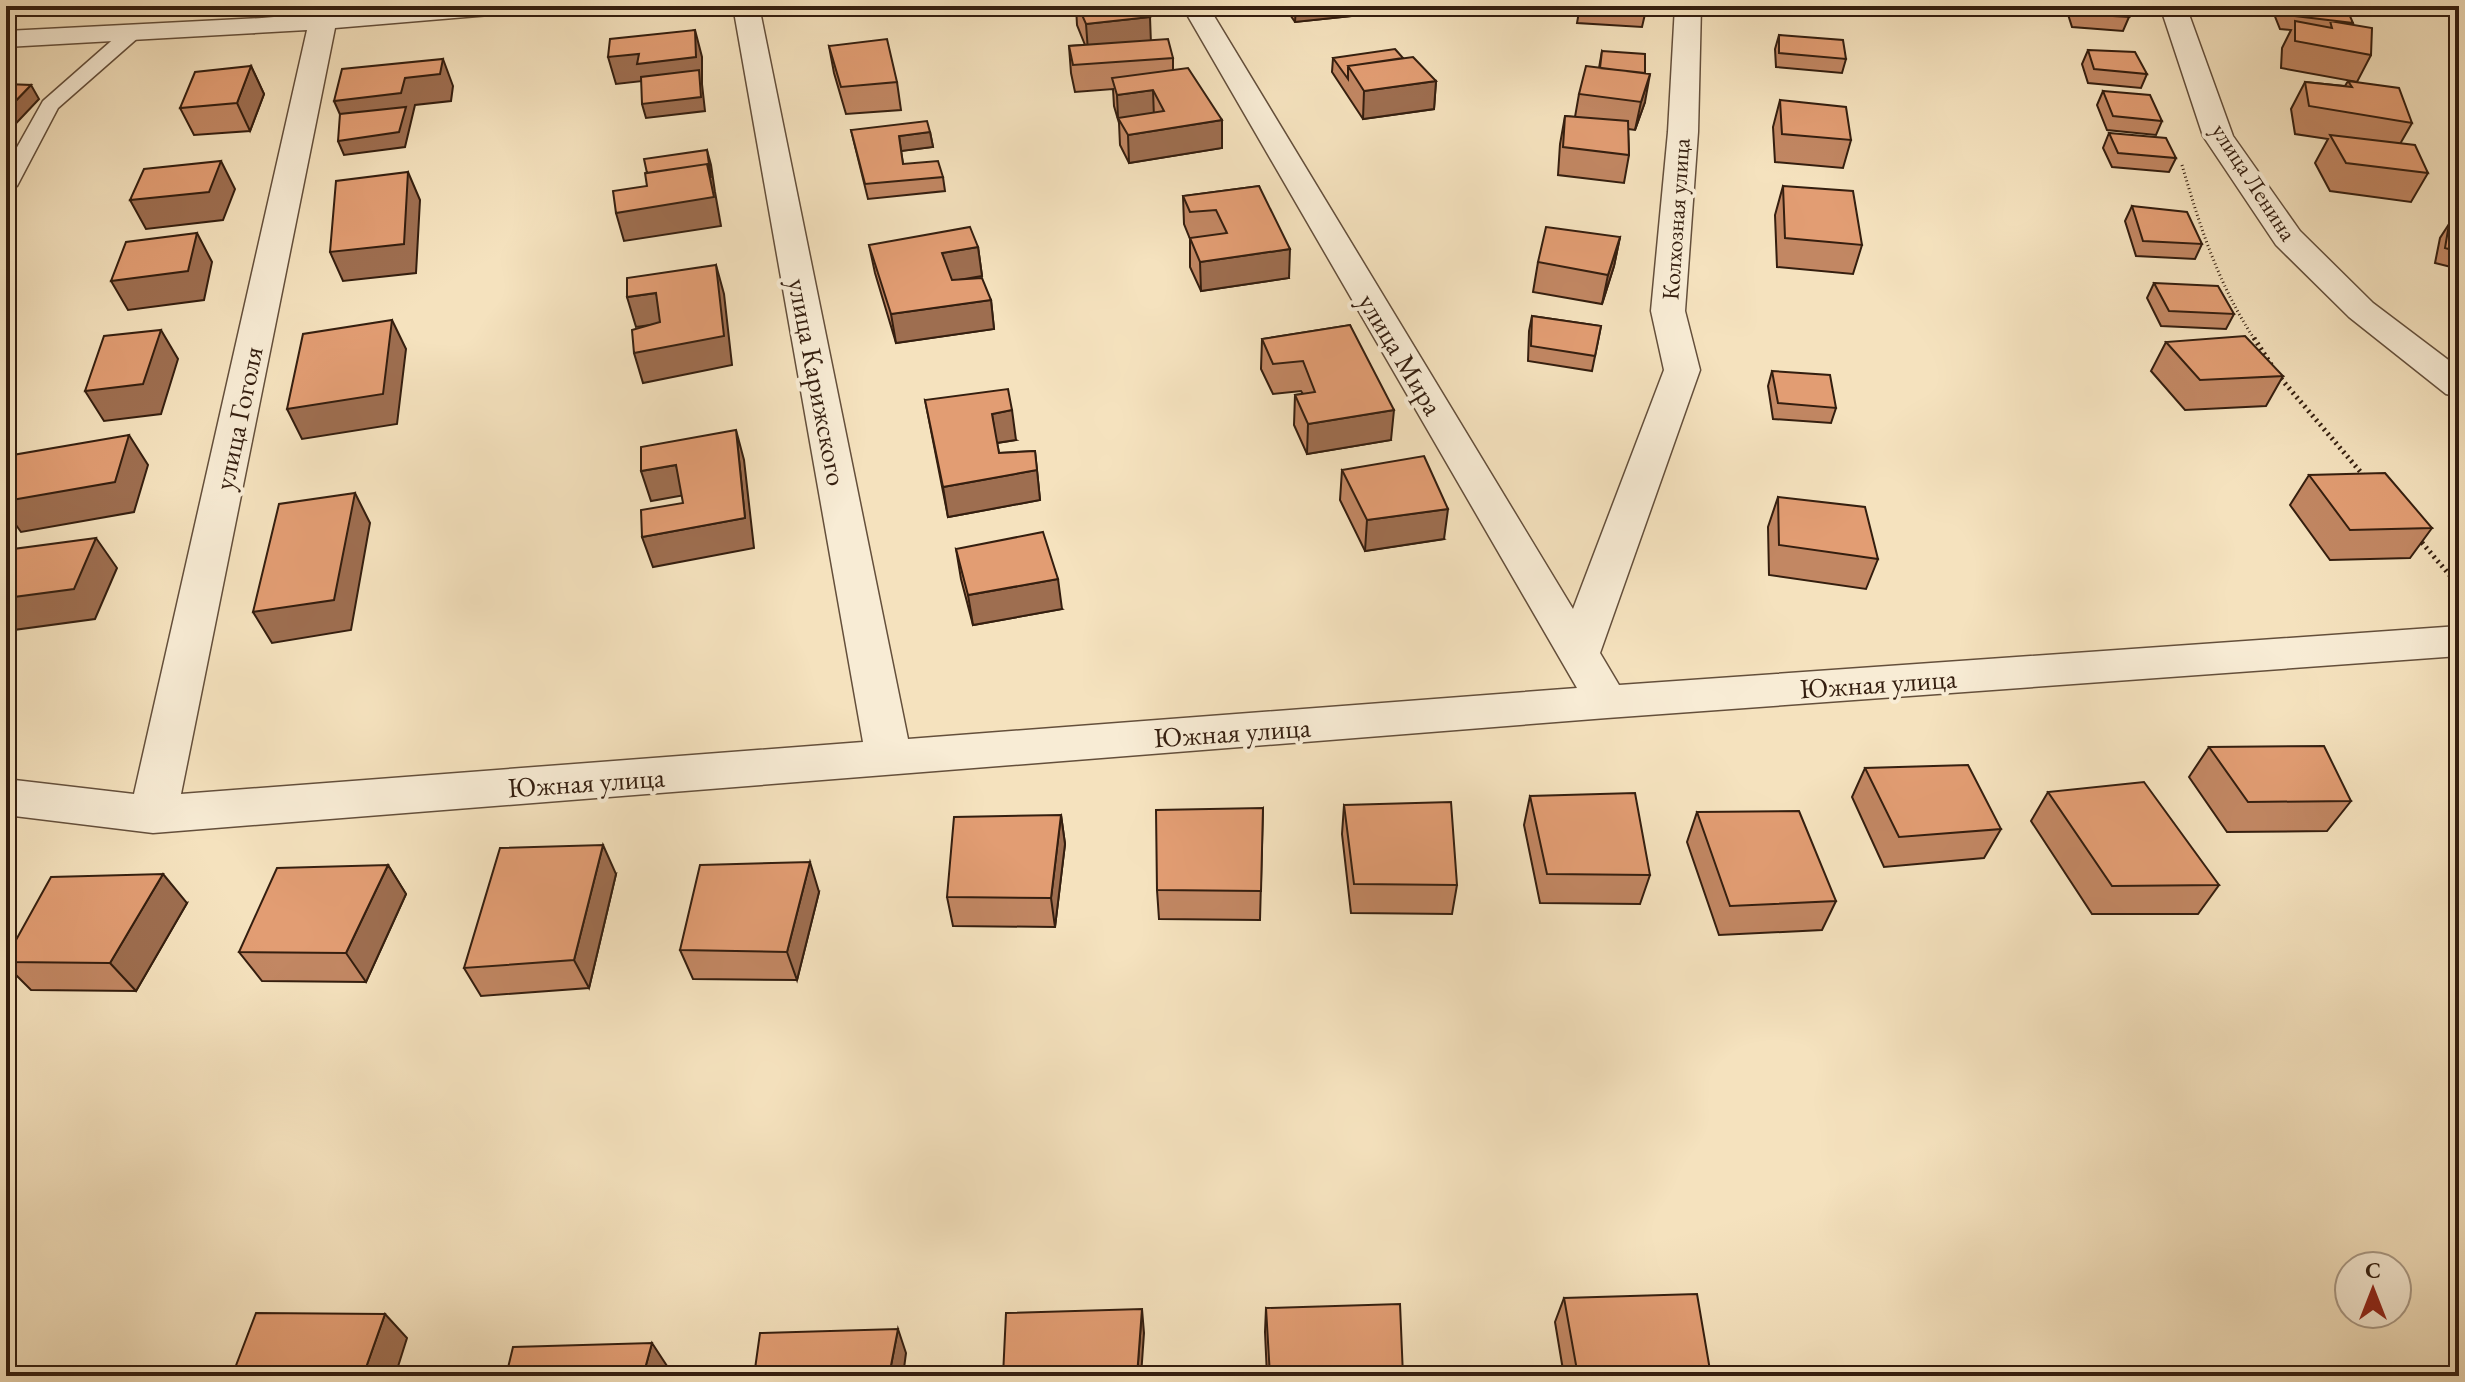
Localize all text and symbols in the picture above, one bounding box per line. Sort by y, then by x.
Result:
street label: улица Ленина [2205,117,2304,247]
street label: Колхозная улица [1654,137,1697,301]
street label: улица Карижского [780,275,856,489]
street label: улица Мира [1351,286,1452,422]
street label: улица Гоголя [205,343,271,493]
street label: Южная улица [1798,659,1959,706]
street label: Южная улица [1152,708,1313,755]
street label: Южная улица [506,758,667,805]
north arrow [2333,1250,2413,1330]
text: С [2365,1256,2381,1285]

